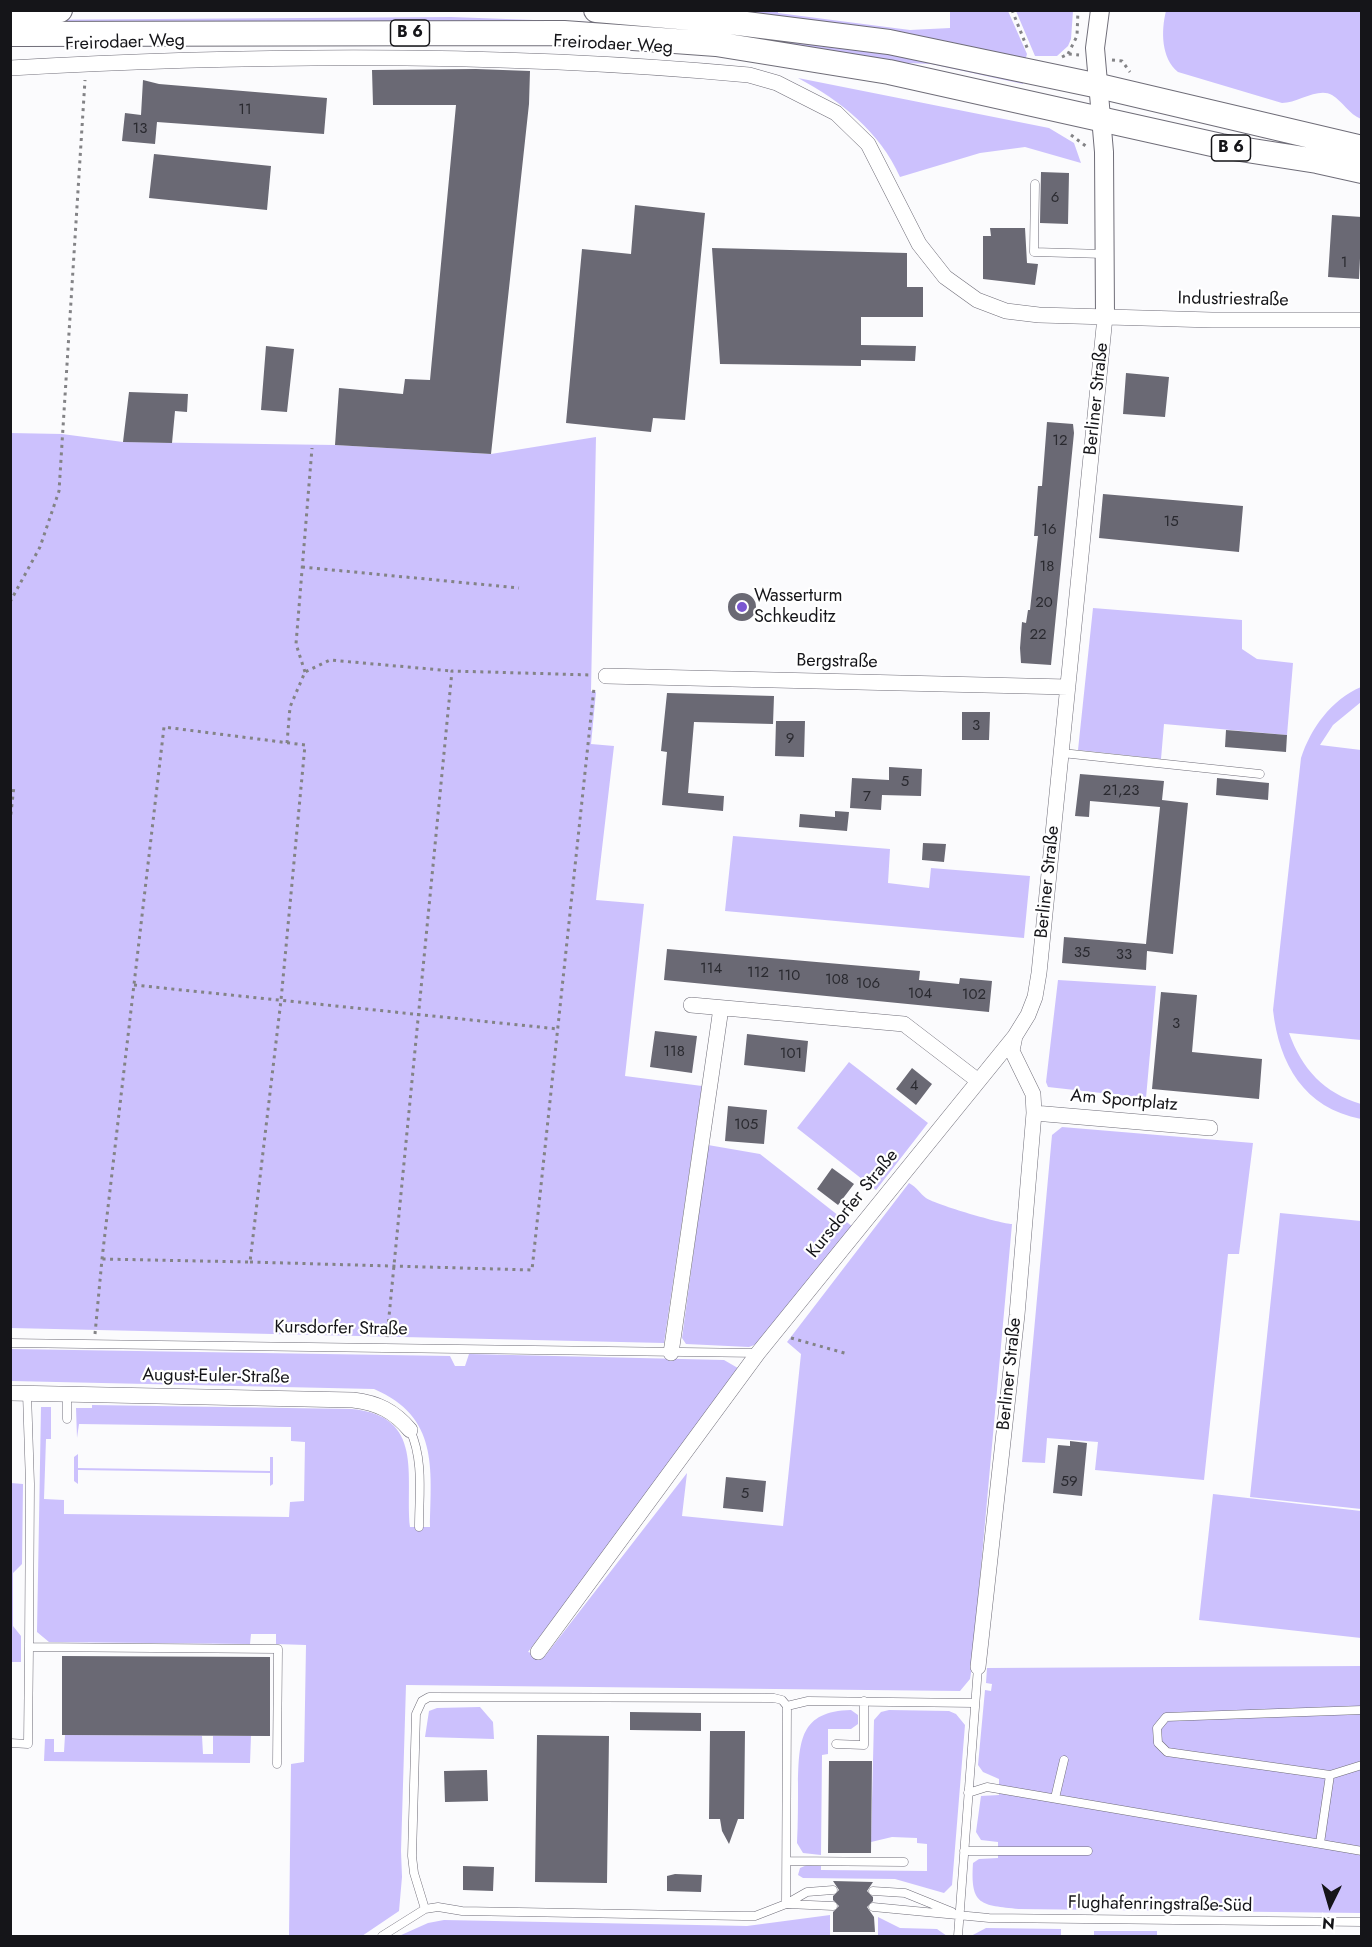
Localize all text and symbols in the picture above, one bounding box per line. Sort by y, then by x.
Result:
road number: B 6 [390,20,430,46]
street label: Freirodaer Weg [65,30,185,56]
street label: Freirodaer Weg [553,31,673,59]
house number: 11 [238,101,252,119]
house number: 13 [133,120,147,138]
road number: B 6 [1212,135,1250,161]
house number: 6 [1051,189,1059,207]
house number: 1 [1341,254,1347,272]
street label: Industriestraße [1177,288,1289,312]
street label: Berliner Straße [1080,342,1114,456]
house number: 12 [1052,432,1068,450]
house number: 15 [1163,513,1179,531]
house number: 16 [1041,521,1057,539]
house number: 18 [1040,558,1054,576]
place label: Wasserturm Schkeuditz [754,586,843,628]
house number: 20 [1035,594,1053,612]
marker: Wasserturm Schkeuditz [735,600,749,614]
house number: 22 [1029,626,1047,644]
street label: Bergstraße [796,650,878,674]
house number: 3 [972,717,980,735]
house number: 9 [786,730,794,748]
house number: 5 [901,773,909,791]
house number: 21,23 [1103,782,1139,800]
house number: 7 [863,788,871,806]
street label: Berliner Straße [1031,825,1065,939]
house number: 35 [1074,944,1090,962]
house number: 33 [1116,946,1132,964]
house number: 114 [700,960,722,978]
house number: 112 [747,964,769,982]
house number: 110 [778,967,800,985]
house number: 108 [825,971,849,989]
house number: 106 [856,975,880,993]
house number: 104 [908,985,932,1003]
house number: 102 [962,986,986,1004]
house number: 3 [1172,1015,1180,1033]
house number: 118 [663,1043,685,1061]
house number: 101 [780,1045,802,1063]
house number: 4 [910,1077,918,1095]
street label: Am Sportplatz [1070,1086,1178,1116]
house number: 105 [734,1116,758,1134]
street label: Kursdorfer Straße [803,1145,903,1263]
street label: Kursdorfer Straße [274,1317,408,1341]
street label: Berliner Straße [993,1317,1027,1431]
street label: August-Euler-Straße [142,1365,290,1389]
house number: 59 [1060,1473,1078,1491]
house number: 5 [741,1485,749,1503]
north arrow [1300,1875,1360,1935]
street label: Flughafenringstraße-Süd [1068,1893,1252,1917]
text: N [1321,1911,1336,1935]

